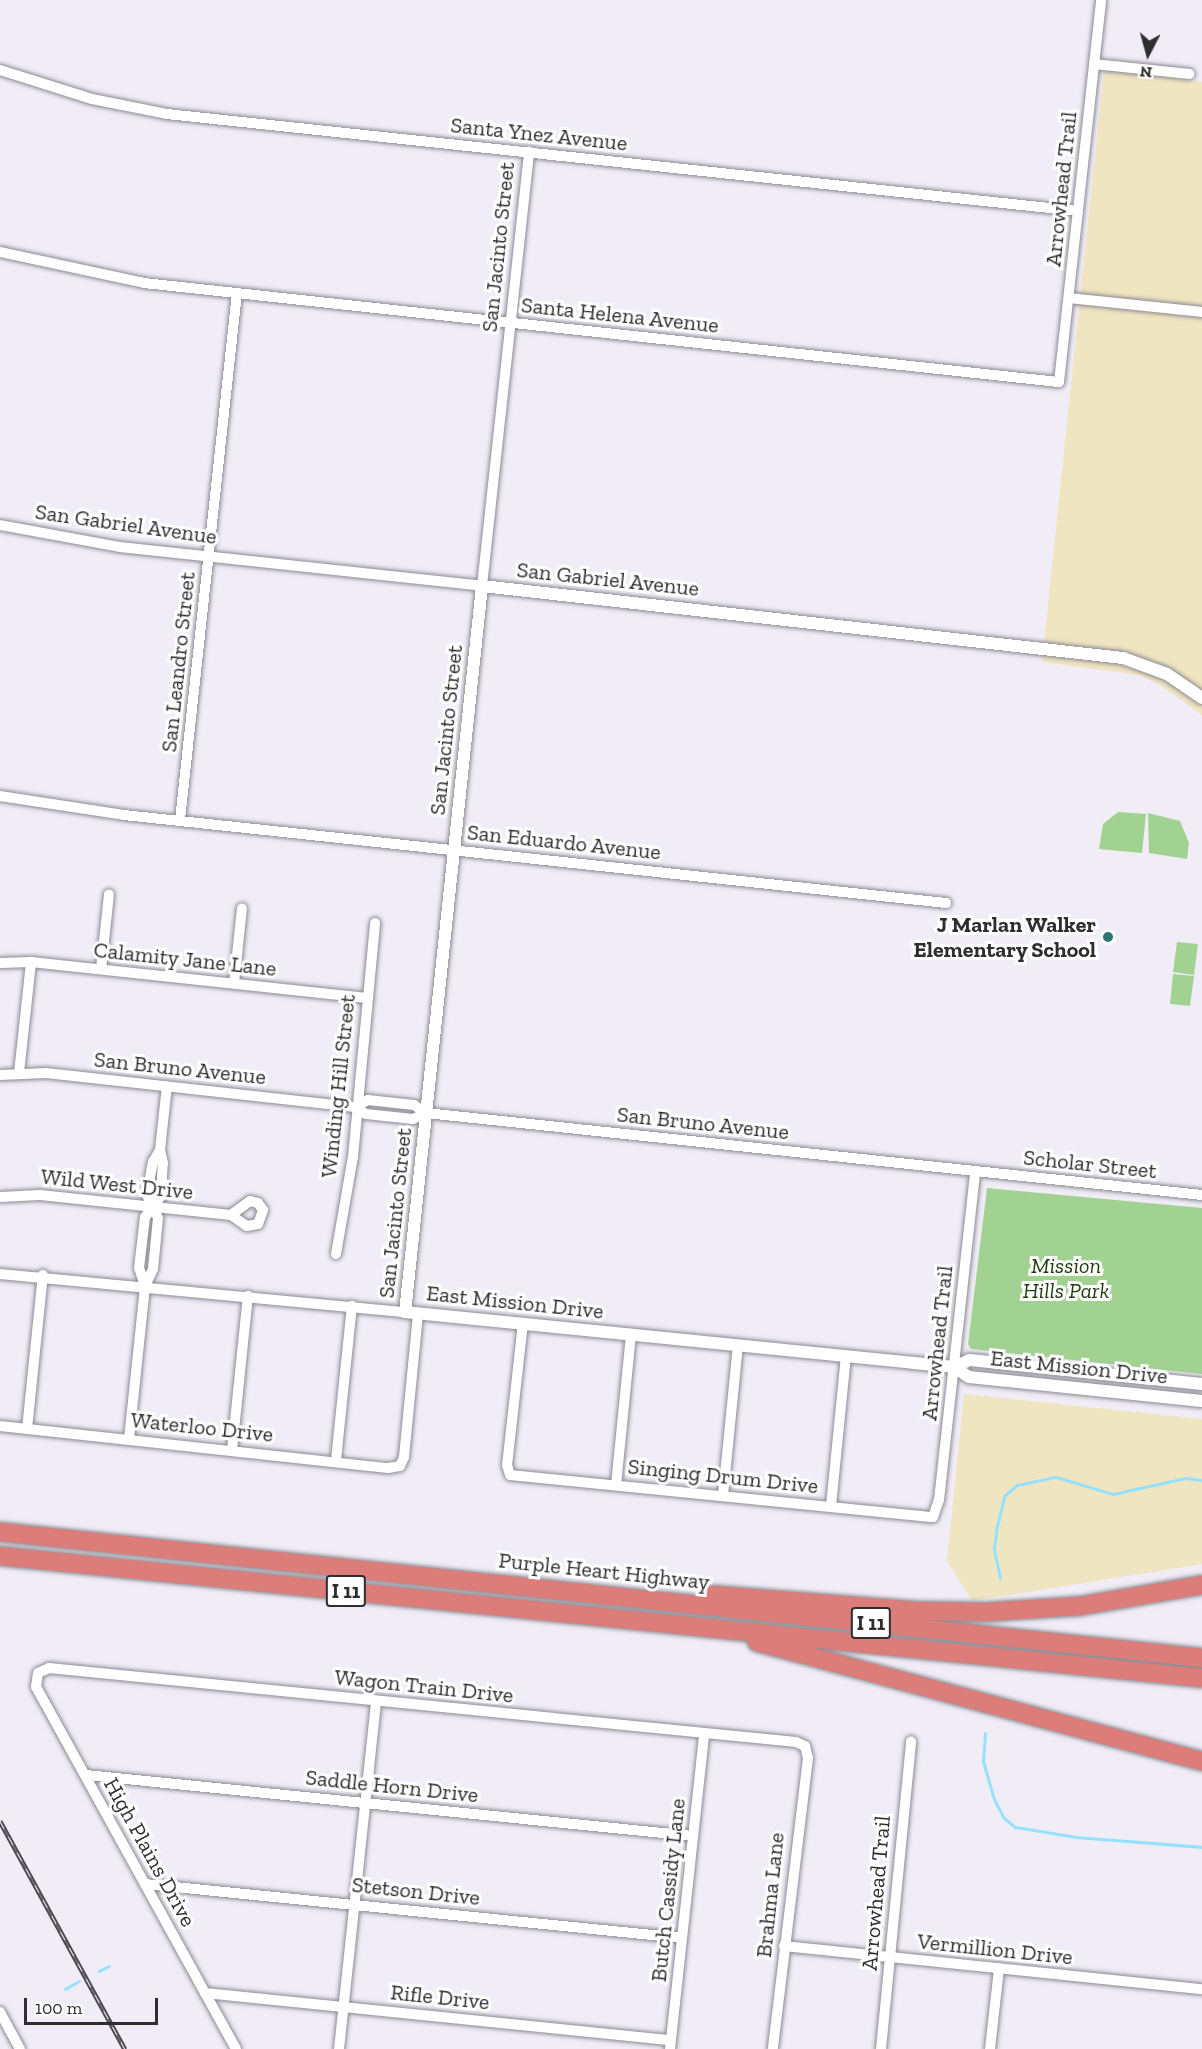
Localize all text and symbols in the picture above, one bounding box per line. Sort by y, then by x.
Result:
north arrow [1118,24,1178,84]
text: N [1139,62,1153,82]
street label: Arrowhead Trail [1040,110,1082,268]
street label: Santa Ynez Avenue [449,112,629,156]
street label: San Jacinto Street [476,160,520,334]
street label: Santa Helena Avenue [520,291,720,339]
street label: San Gabriel Avenue [33,498,219,550]
street label: San Gabriel Avenue [515,556,701,602]
street label: San Leandro Street [155,571,201,753]
street label: San Jacinto Street [424,643,468,817]
street label: San Eduardo Avenue [466,819,662,865]
place label: J Marlan Walker Elementary School [913,911,1096,962]
marker: J Marlan Walker Elementary School [1101,930,1115,944]
street label: Calamity Jane Lane [92,936,278,982]
street label: Winding Hill Street [315,993,361,1179]
street label: San Bruno Avenue [92,1046,268,1090]
street label: San Bruno Avenue [615,1101,791,1145]
street label: San Jacinto Street [373,1126,417,1300]
street label: Scholar Street [1022,1144,1158,1184]
street label: Wild West Drive [39,1163,195,1205]
park label: Mission Hills Park [1023,1252,1109,1304]
street label: Arrowhead Trail [916,1264,958,1422]
street label: East Mission Drive [425,1280,605,1324]
street label: East Mission Drive [989,1345,1169,1389]
street label: Waterloo Drive [130,1406,274,1448]
street label: Singing Drum Drive [627,1453,819,1499]
street label: Purple Heart Highway [497,1547,711,1595]
road number: I 11 [325,1573,367,1609]
road number: I 11 [850,1605,892,1641]
street label: Wagon Train Drive [333,1663,515,1709]
street label: Saddle Horn Drive [304,1764,480,1808]
street label: High Plains Drive [98,1773,202,1931]
street label: Butch Cassidy Lane [645,1797,691,1983]
street label: Arrowhead Trail [856,1814,896,1972]
street label: Brahma Lane [750,1831,790,1959]
street label: Stetson Drive [351,1871,481,1911]
street label: Vermillion Drive [916,1928,1074,1970]
street label: Rifle Drive [389,1979,491,2015]
scale bar [27,1986,160,2024]
text: 100 m [35,1997,82,2019]

